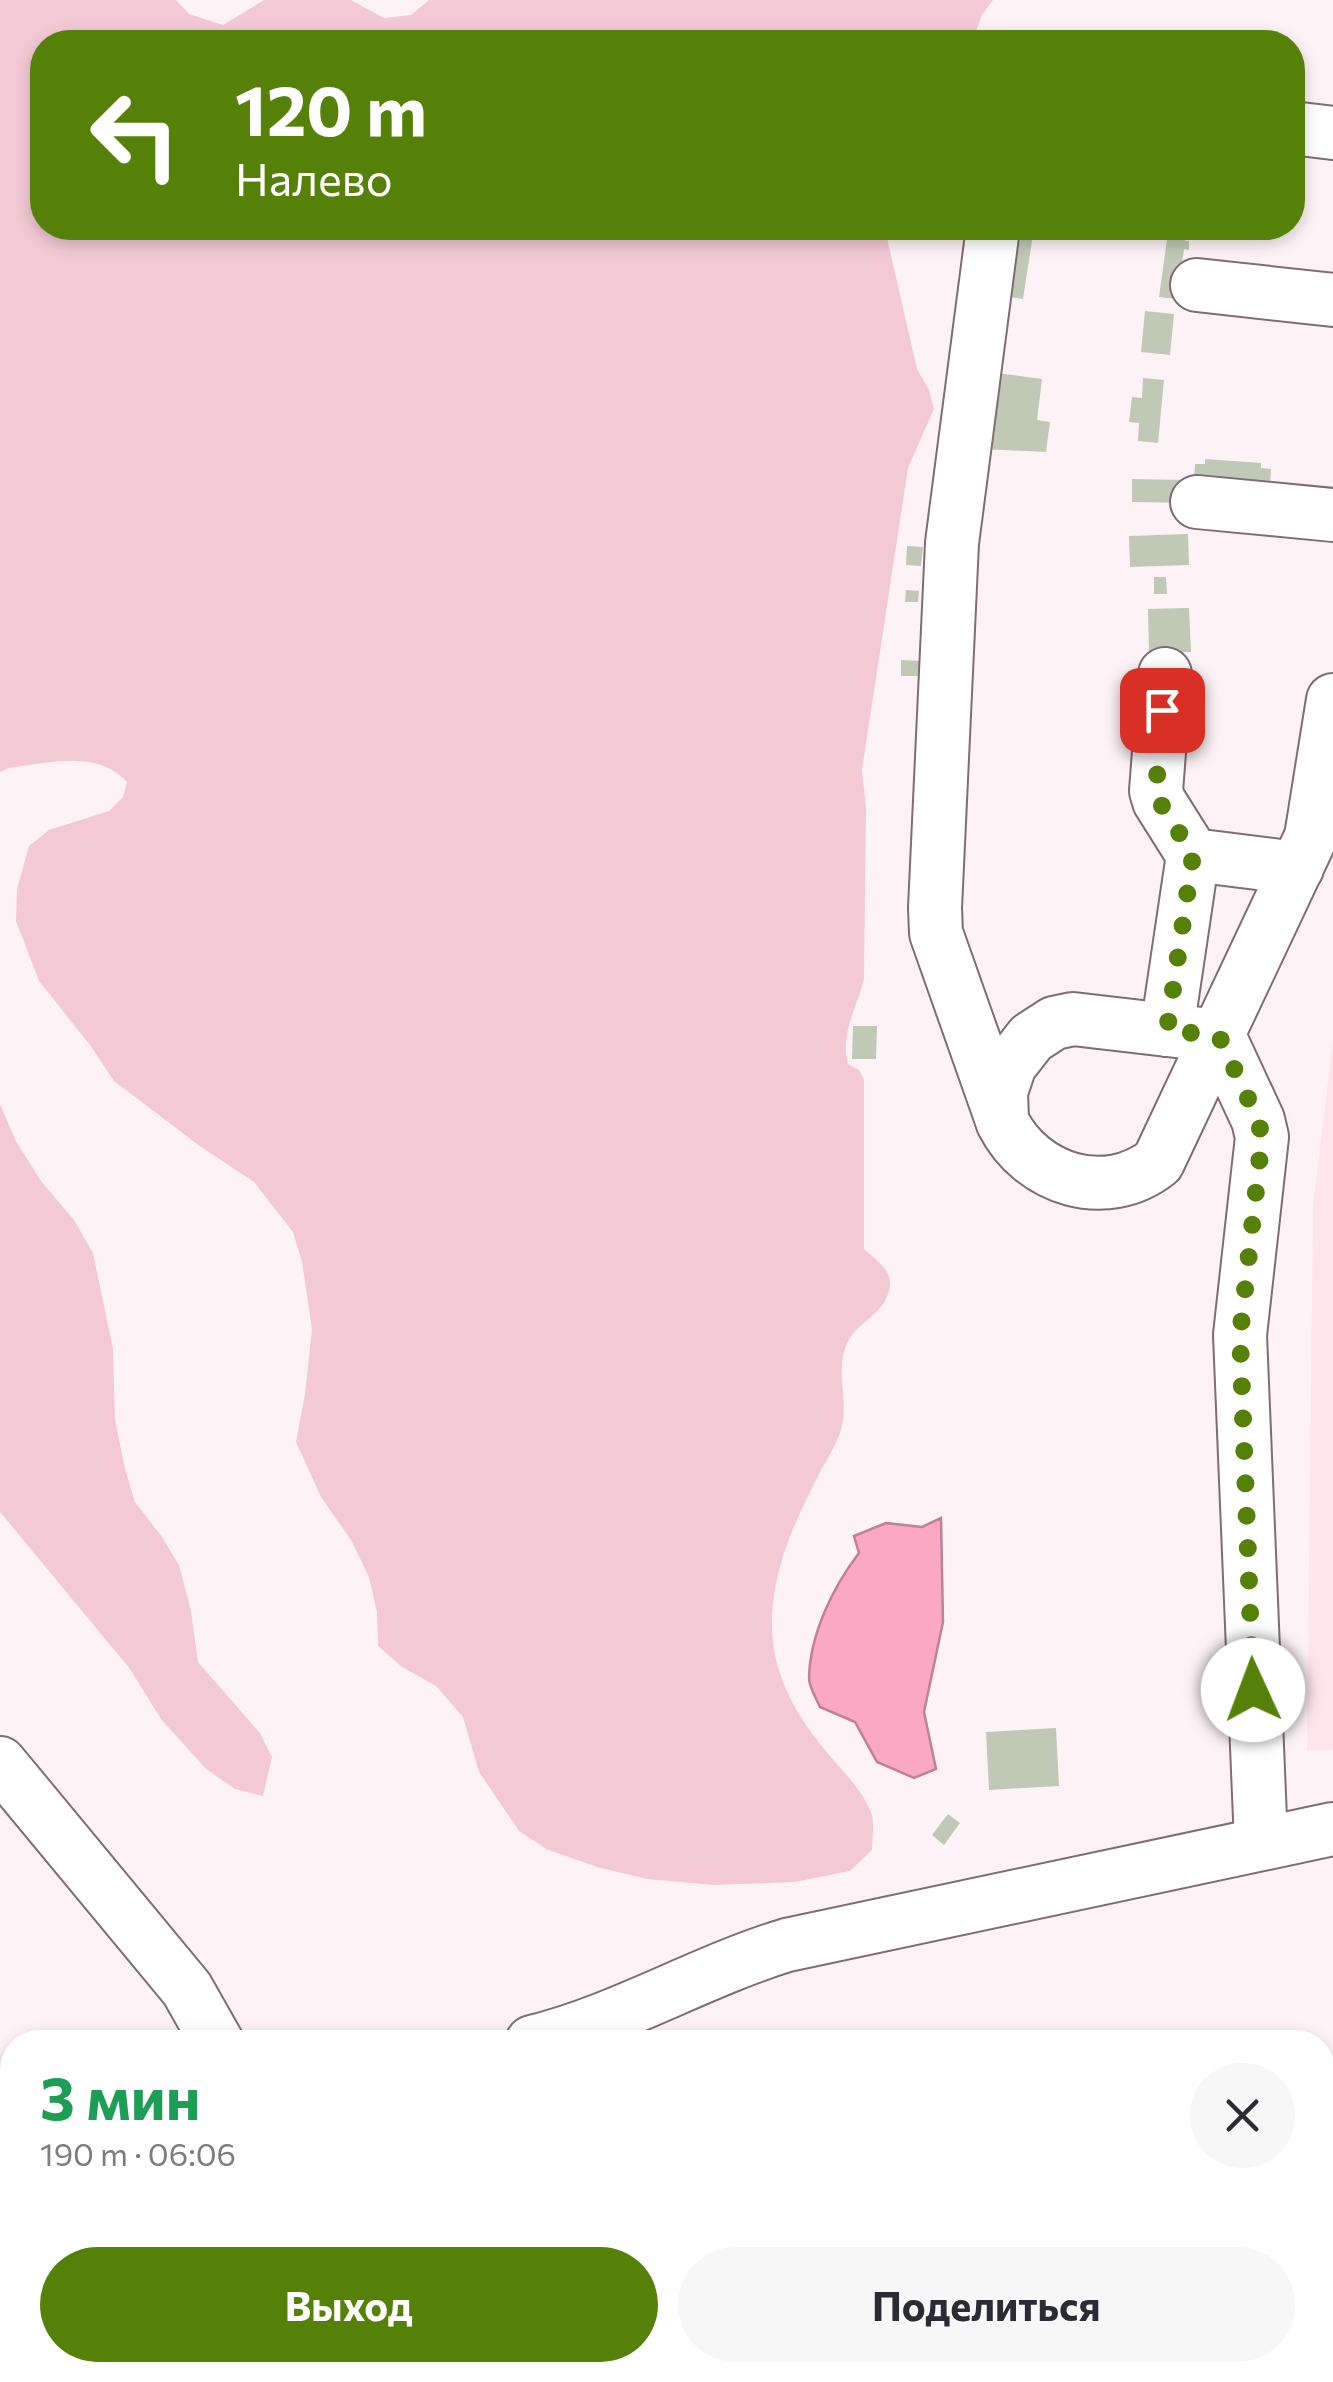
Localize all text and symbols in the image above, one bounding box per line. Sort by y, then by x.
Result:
text: 120 m [235,65,427,150]
icon: left [70,70,200,200]
text: Налево [235,150,393,205]
pin [1120,668,1205,753]
icon: arrive [1135,683,1190,738]
position arrow [1201,1638,1305,1742]
text: 3 мин [40,2059,201,2132]
button: close [1190,2063,1295,2168]
text: 190 m · 06:06 [40,2133,236,2173]
button: Выход [40,2247,658,2362]
button: Поделиться [678,2247,1295,2362]

